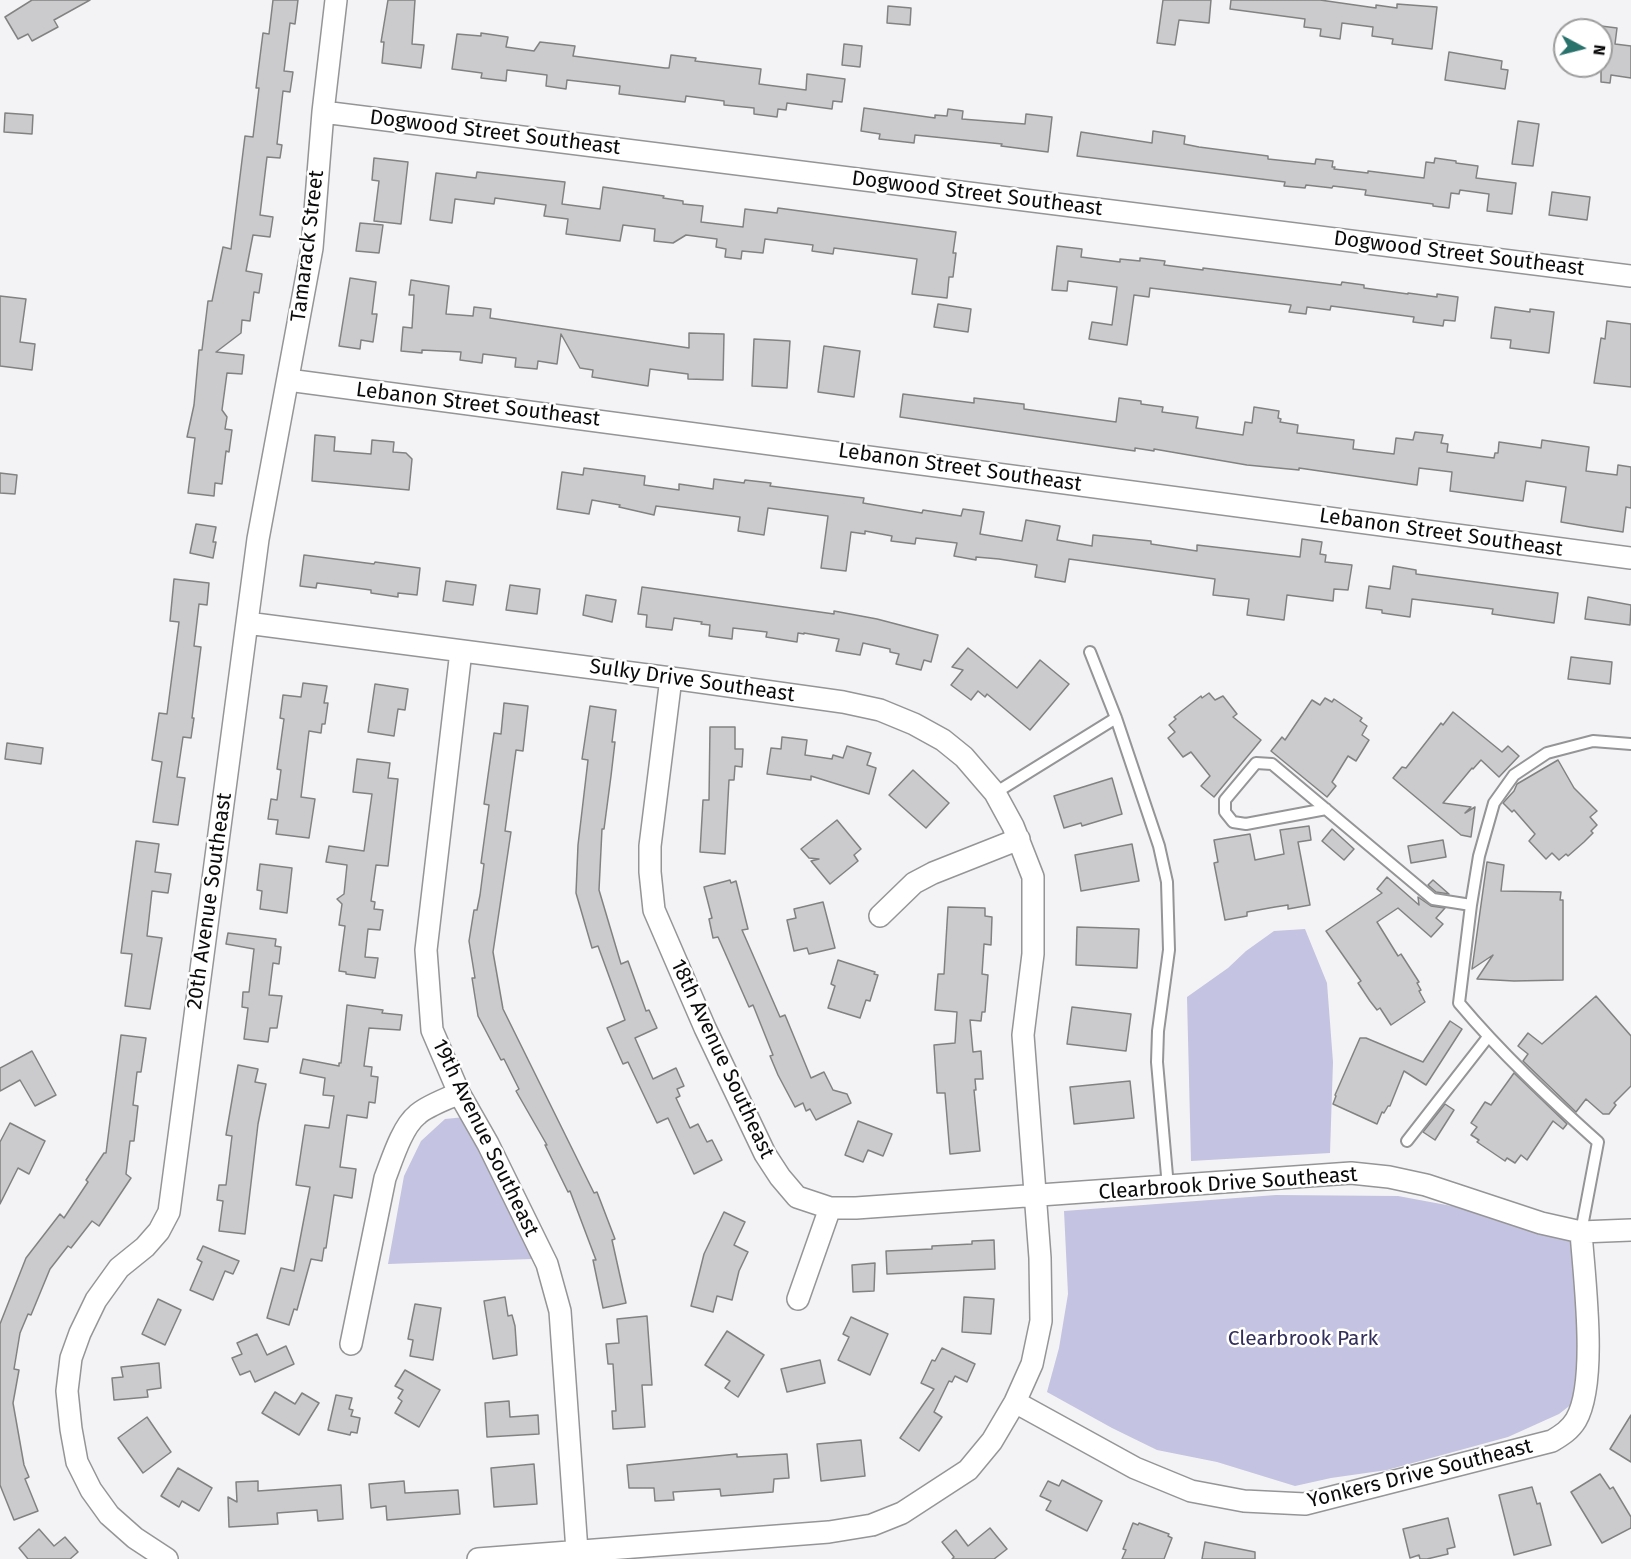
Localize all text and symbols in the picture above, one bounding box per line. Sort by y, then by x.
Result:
north arrow [1553,18,1613,78]
text: N [1589,44,1609,56]
street label: Dogwood Street Southeast [368,105,622,161]
street label: Dogwood Street Southeast [850,166,1104,222]
street label: Tamarack Street [286,169,330,323]
street label: Dogwood Street Southeast [1332,226,1586,282]
street label: Lebanon Street Southeast [355,378,601,432]
street label: Lebanon Street Southeast [837,438,1083,498]
street label: Lebanon Street Southeast [1318,503,1564,563]
street label: Sulky Drive Southeast [588,654,796,708]
street label: 20th Avenue Southeast [182,791,238,1011]
street label: 18th Avenue Southeast [665,955,779,1163]
street label: 19th Avenue Southeast [426,1035,544,1241]
street label: Clearbrook Drive Southeast [1098,1162,1358,1206]
park label: Clearbrook Park [1228,1326,1378,1352]
street label: Yonkers Drive Southeast [1305,1434,1535,1514]

